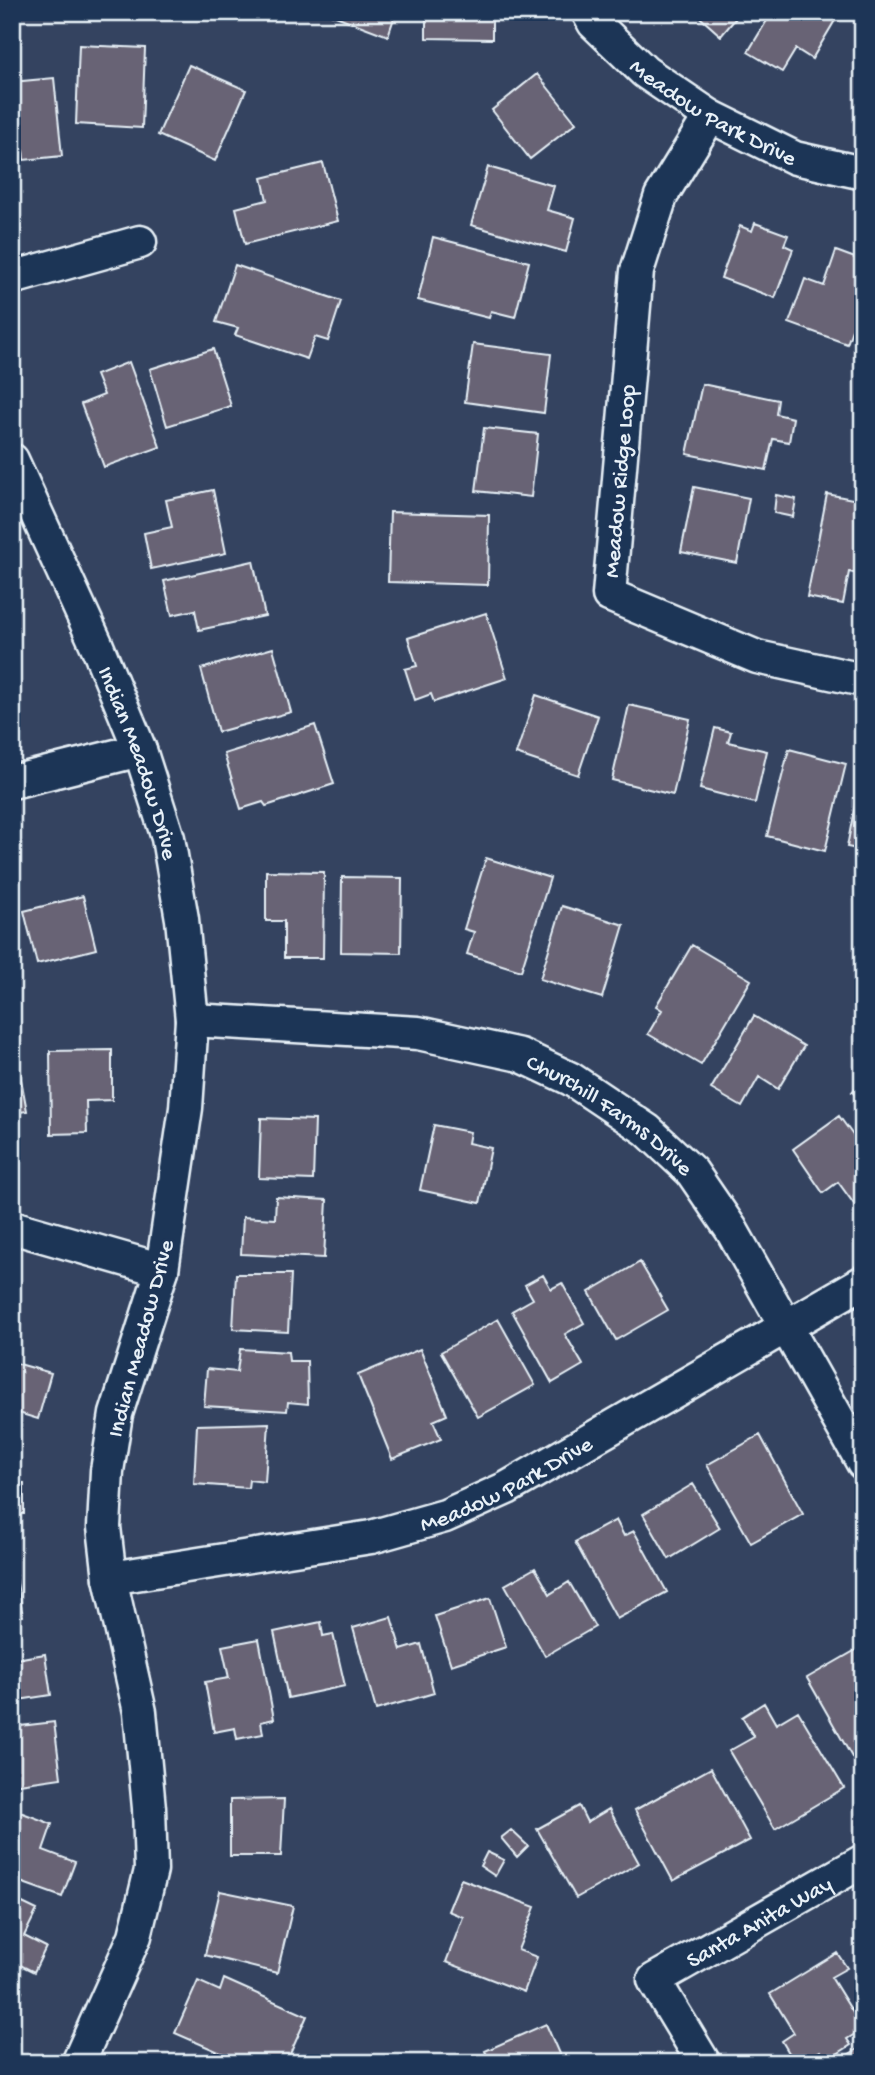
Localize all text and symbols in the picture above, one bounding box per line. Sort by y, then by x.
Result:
street label: Meadow Park Drive [623,55,801,174]
street label: Meadow Ridge Loop [600,384,643,579]
street label: Indian Meadow Drive [90,663,182,863]
street label: Churchill Farms Drive [521,1050,698,1184]
street label: Indian Meadow Drive [103,1236,182,1441]
street label: Meadow Park Drive [418,1431,599,1539]
street label: Santa Anita Way [683,1872,838,1976]

